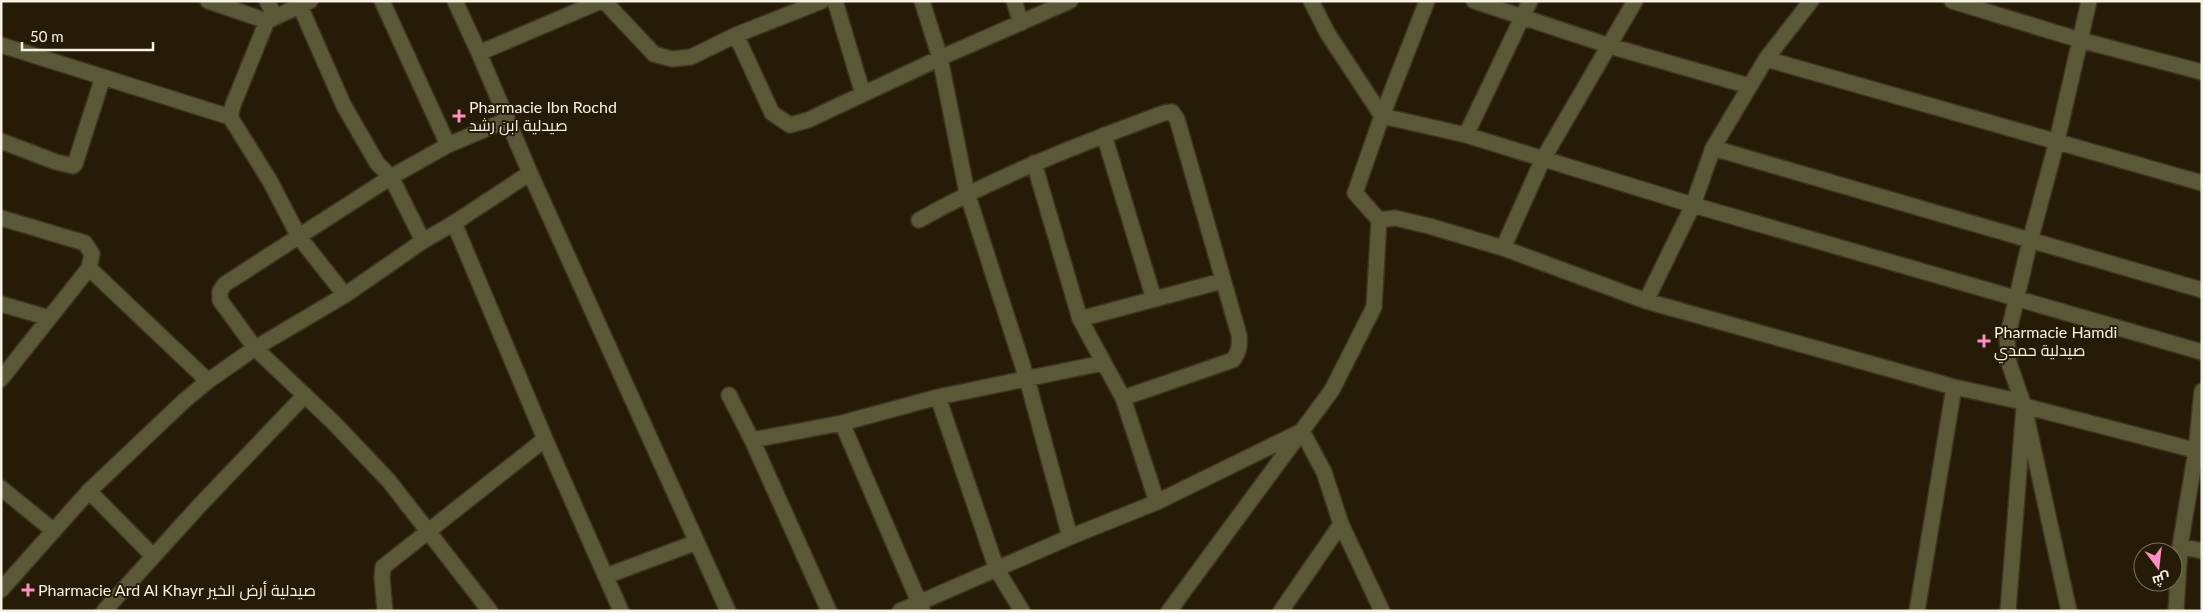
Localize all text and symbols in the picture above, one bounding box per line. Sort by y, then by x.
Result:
scale bar [22,20,154,52]
text: 50 m [30,27,64,45]
place label: Pharmacie Ibn Rochd صيدلية ابن رشد [469,97,617,136]
marker: Pharmacie Ibn Rochd صيدلية ابن رشد [453,110,465,122]
place label: Pharmacie Hamdi صيدلية حمدي [1994,322,2117,364]
marker: Pharmacie Hamdi صيدلية حمدي [1978,335,1990,347]
north arrow [2133,542,2183,592]
text: ش [2150,569,2172,591]
place label: Pharmacie Ard Al Khayr صيدلية أرض الخير [38,580,316,601]
marker: Pharmacie Ard Al Khayr صيدلية أرض الخير [22,584,34,596]

